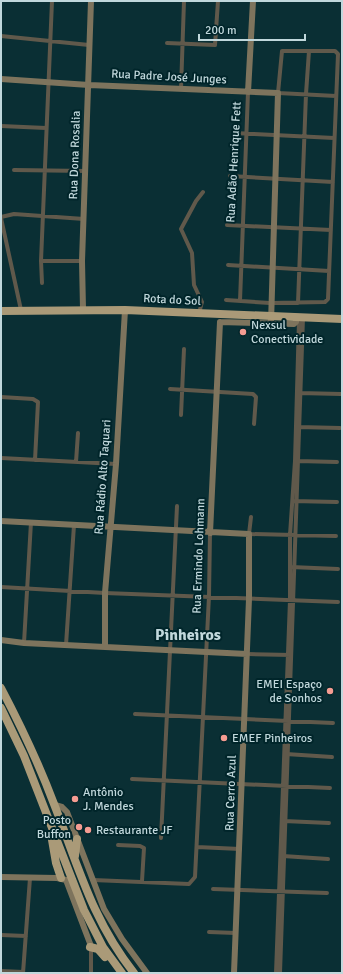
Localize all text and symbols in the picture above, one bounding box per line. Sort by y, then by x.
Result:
scale bar [199,16,305,42]
text: 200 m [205,23,237,38]
street label: Rua Padre José Junges [111,66,227,88]
street label: Rua Adão Henrique Fett [223,101,245,223]
street label: Rua Dona Rosalia [66,110,84,200]
street label: Rota do Sol [143,291,202,309]
place label: Nexsul Conectividade [251,318,323,347]
marker: Nexsul Conectividade [238,327,248,337]
street label: Rua Rádio Alto Taquari [91,419,115,535]
street label: Rua Ermindo Lohmann [189,498,209,614]
district label: Pinheiros [155,625,221,645]
place label: EMEI Espaço de Sonhos [256,677,322,706]
marker: EMEI Espaço de Sonhos [325,686,335,696]
place label: EMEF Pinheiros [232,731,312,746]
marker: EMEF Pinheiros [219,733,229,743]
street label: Rua Cerro Azul [222,754,240,831]
place label: Antônio J. Mendes [83,785,134,814]
marker: Antônio J. Mendes [70,794,80,804]
place label: Posto Buffon [37,813,71,842]
marker: Posto Buffon [74,822,84,832]
place label: Restaurante JF [96,823,173,838]
marker: Restaurante JF [83,825,93,835]

